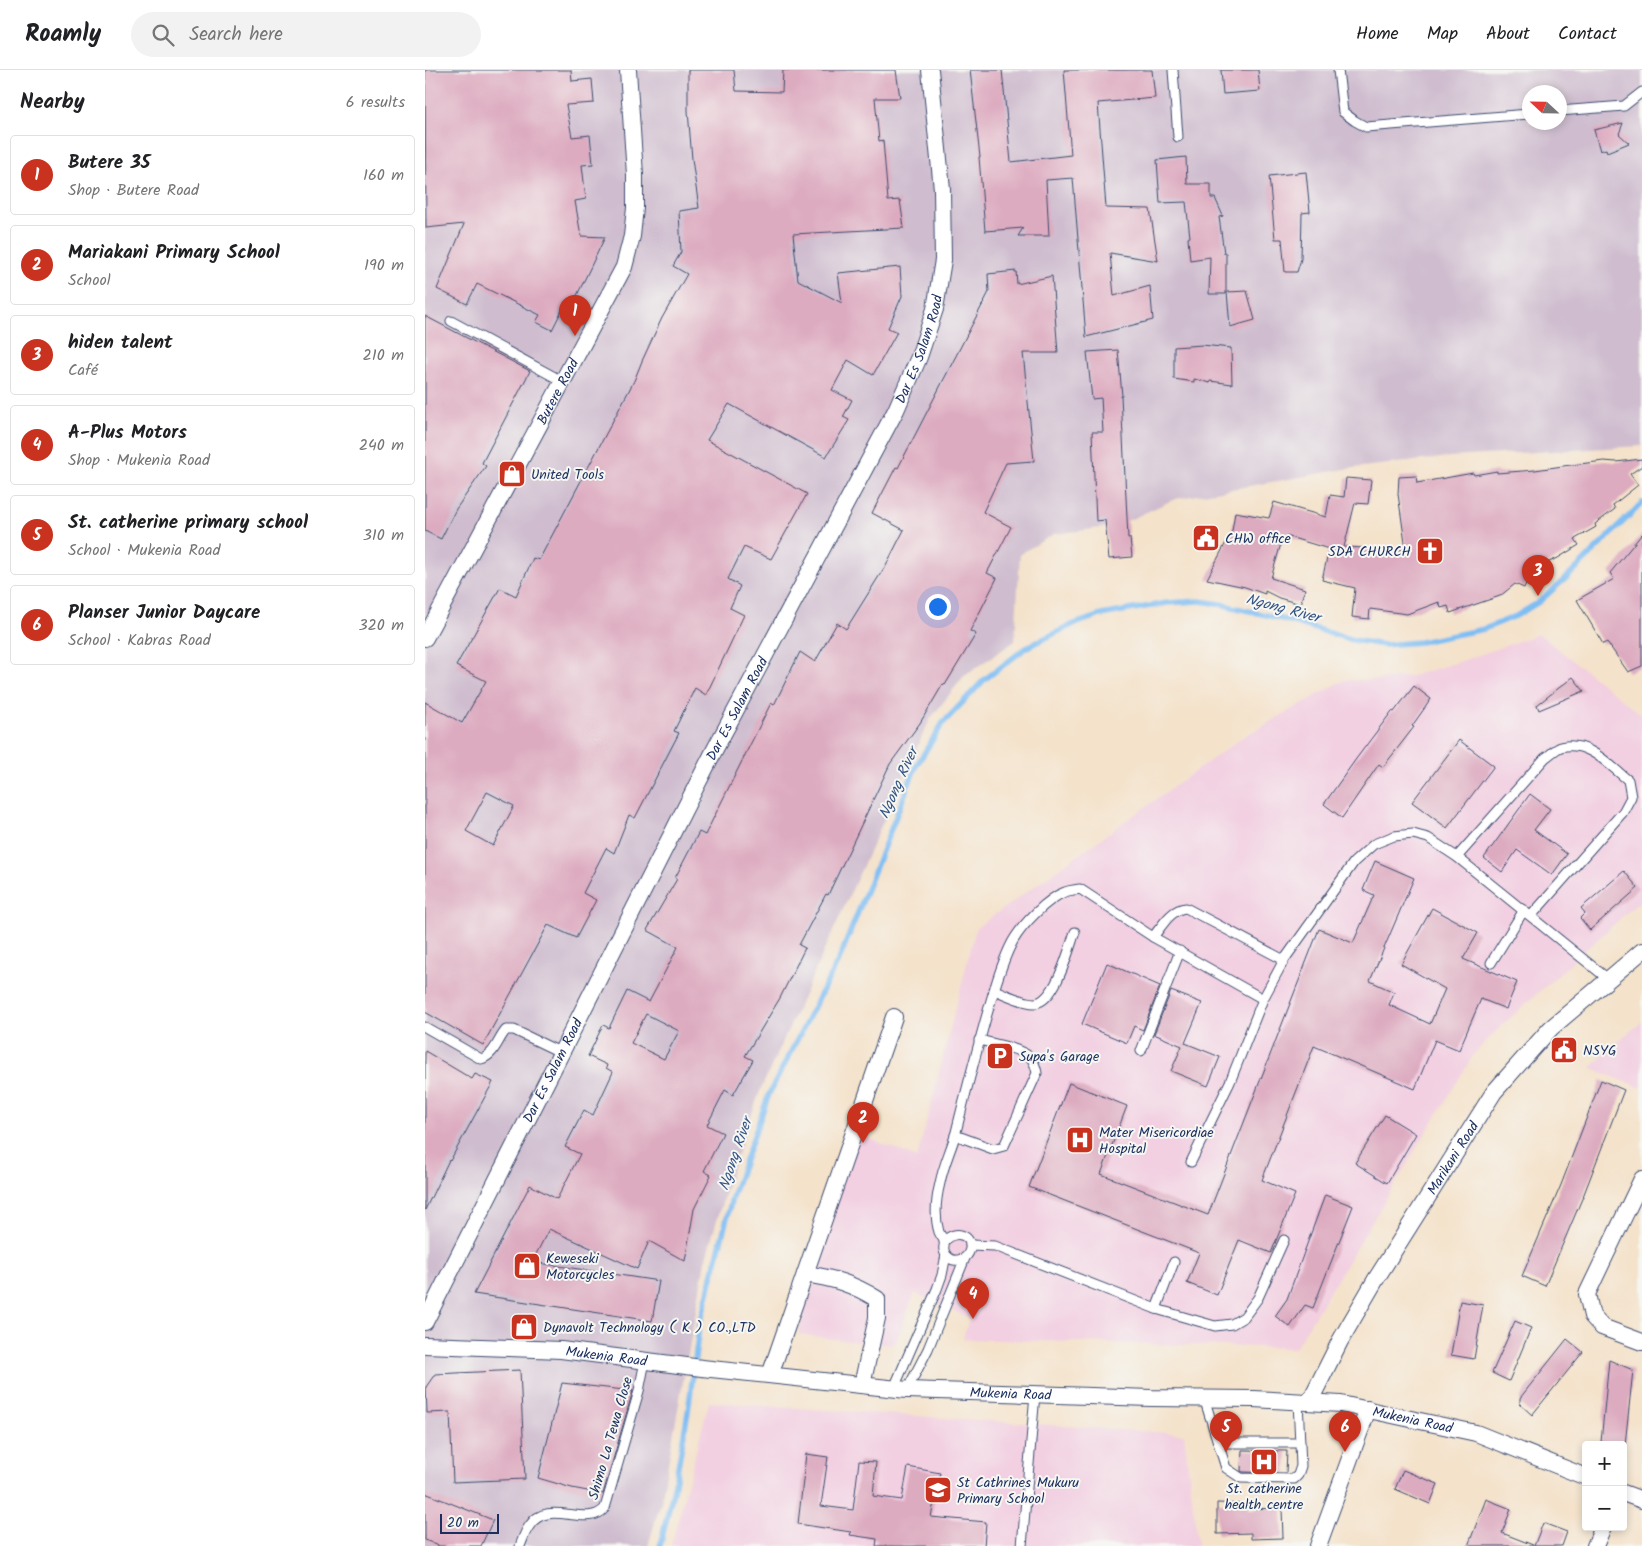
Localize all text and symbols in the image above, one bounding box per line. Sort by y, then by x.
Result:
search box [131,12,481,57]
text: Roamly [25,15,101,54]
text: Search here [189,20,283,50]
text: Home [1356,20,1399,49]
text: Map [1427,20,1458,49]
text: About [1486,20,1530,49]
text: Contact [1558,20,1617,49]
icon: search [149,21,177,49]
north arrow [1522,85,1567,130]
text: Nearby [20,86,85,119]
text: 6 results [346,90,405,115]
text: Butere 35 [68,148,150,178]
text: 1 [35,163,39,188]
text: 160 m [363,163,404,188]
text: Shop · Butere Road [68,178,199,203]
text: Mariakani Primary School [68,238,280,268]
text: 2 [32,253,42,278]
text: 190 m [364,253,404,278]
text: School [68,268,111,293]
street label: Dar Es Salam Road [890,292,949,407]
pin: 1 [559,295,591,336]
text: hiden talent [68,328,173,358]
text: 3 [33,343,41,368]
text: 210 m [363,343,404,368]
street label: Butere Road [532,354,585,429]
text: Café [68,358,98,383]
text: A-Plus Motors [68,418,187,448]
text: 4 [33,433,41,458]
text: 240 m [359,433,404,458]
text: Shop · Mukenia Road [68,448,210,473]
shop icon: United Tools [497,459,527,489]
place label: United Tools [531,464,604,486]
text: St. catherine primary school [68,508,308,538]
text: 5 [33,523,41,548]
text: 310 m [363,523,404,548]
public building icon: CHW office [1191,523,1221,553]
place label: CHW office [1225,528,1292,550]
church icon: SDA CHURCH [1415,536,1445,566]
text: School · Mukenia Road [68,538,221,563]
place label: SDA CHURCH [1328,541,1411,563]
pin: 3 [1522,555,1554,596]
water label: Ngong River [1243,588,1325,631]
your location [925,594,951,620]
text: Planser Junior Daycare [68,598,260,628]
text: 6 [33,613,41,638]
text: 320 m [358,613,404,638]
text: School · Kabras Road [68,628,211,653]
street label: Dar Es Salam Road [701,652,775,765]
water label: Ngong River [873,741,926,823]
street label: Dar Es Salam Road [518,1014,589,1127]
public building icon: NSYG [1549,1035,1579,1065]
place label: NSYG [1583,1040,1617,1062]
parking icon: Supa's Garage [985,1041,1015,1071]
place label: Supa's Garage [1019,1046,1100,1068]
pin: 2 [847,1102,879,1143]
water label: Ngong River [712,1112,761,1194]
street label: Marikani Road [1422,1116,1485,1200]
place label: Mater Misericordiae Hospital [1099,1122,1214,1160]
hospital icon: Mater Misericordiae Hospital [1065,1125,1095,1155]
place label: Keweseki Motorcycles [546,1248,615,1286]
shop icon: Keweseki Motorcycles [512,1251,542,1281]
pin: 4 [957,1278,989,1319]
shop icon: Dynavolt Technology ( K ) CO.,LTD [509,1312,539,1342]
place label: Dynavolt Technology ( K ) CO.,LTD [543,1317,756,1339]
street label: Mukenia Road [564,1341,649,1373]
street label: Shimo La Tewa Close [583,1374,639,1502]
street label: Mukenia Road [969,1382,1053,1407]
street label: Mukenia Road [1370,1401,1456,1440]
pin: 5 [1210,1411,1242,1452]
pin: 6 [1329,1411,1361,1452]
map controls [1582,1441,1627,1531]
button: + [1582,1441,1627,1486]
hospital icon: St. catherine health centre [1249,1447,1279,1477]
place label: St Cathrines Mukuru Primary School [957,1472,1079,1510]
school or university icon: St Cathrines Mukuru Primary School [923,1475,953,1505]
place label: St. catherine health centre [1225,1478,1304,1516]
button: − [1582,1486,1627,1531]
scale bar [440,1511,499,1534]
text: 20 m [447,1512,479,1534]

